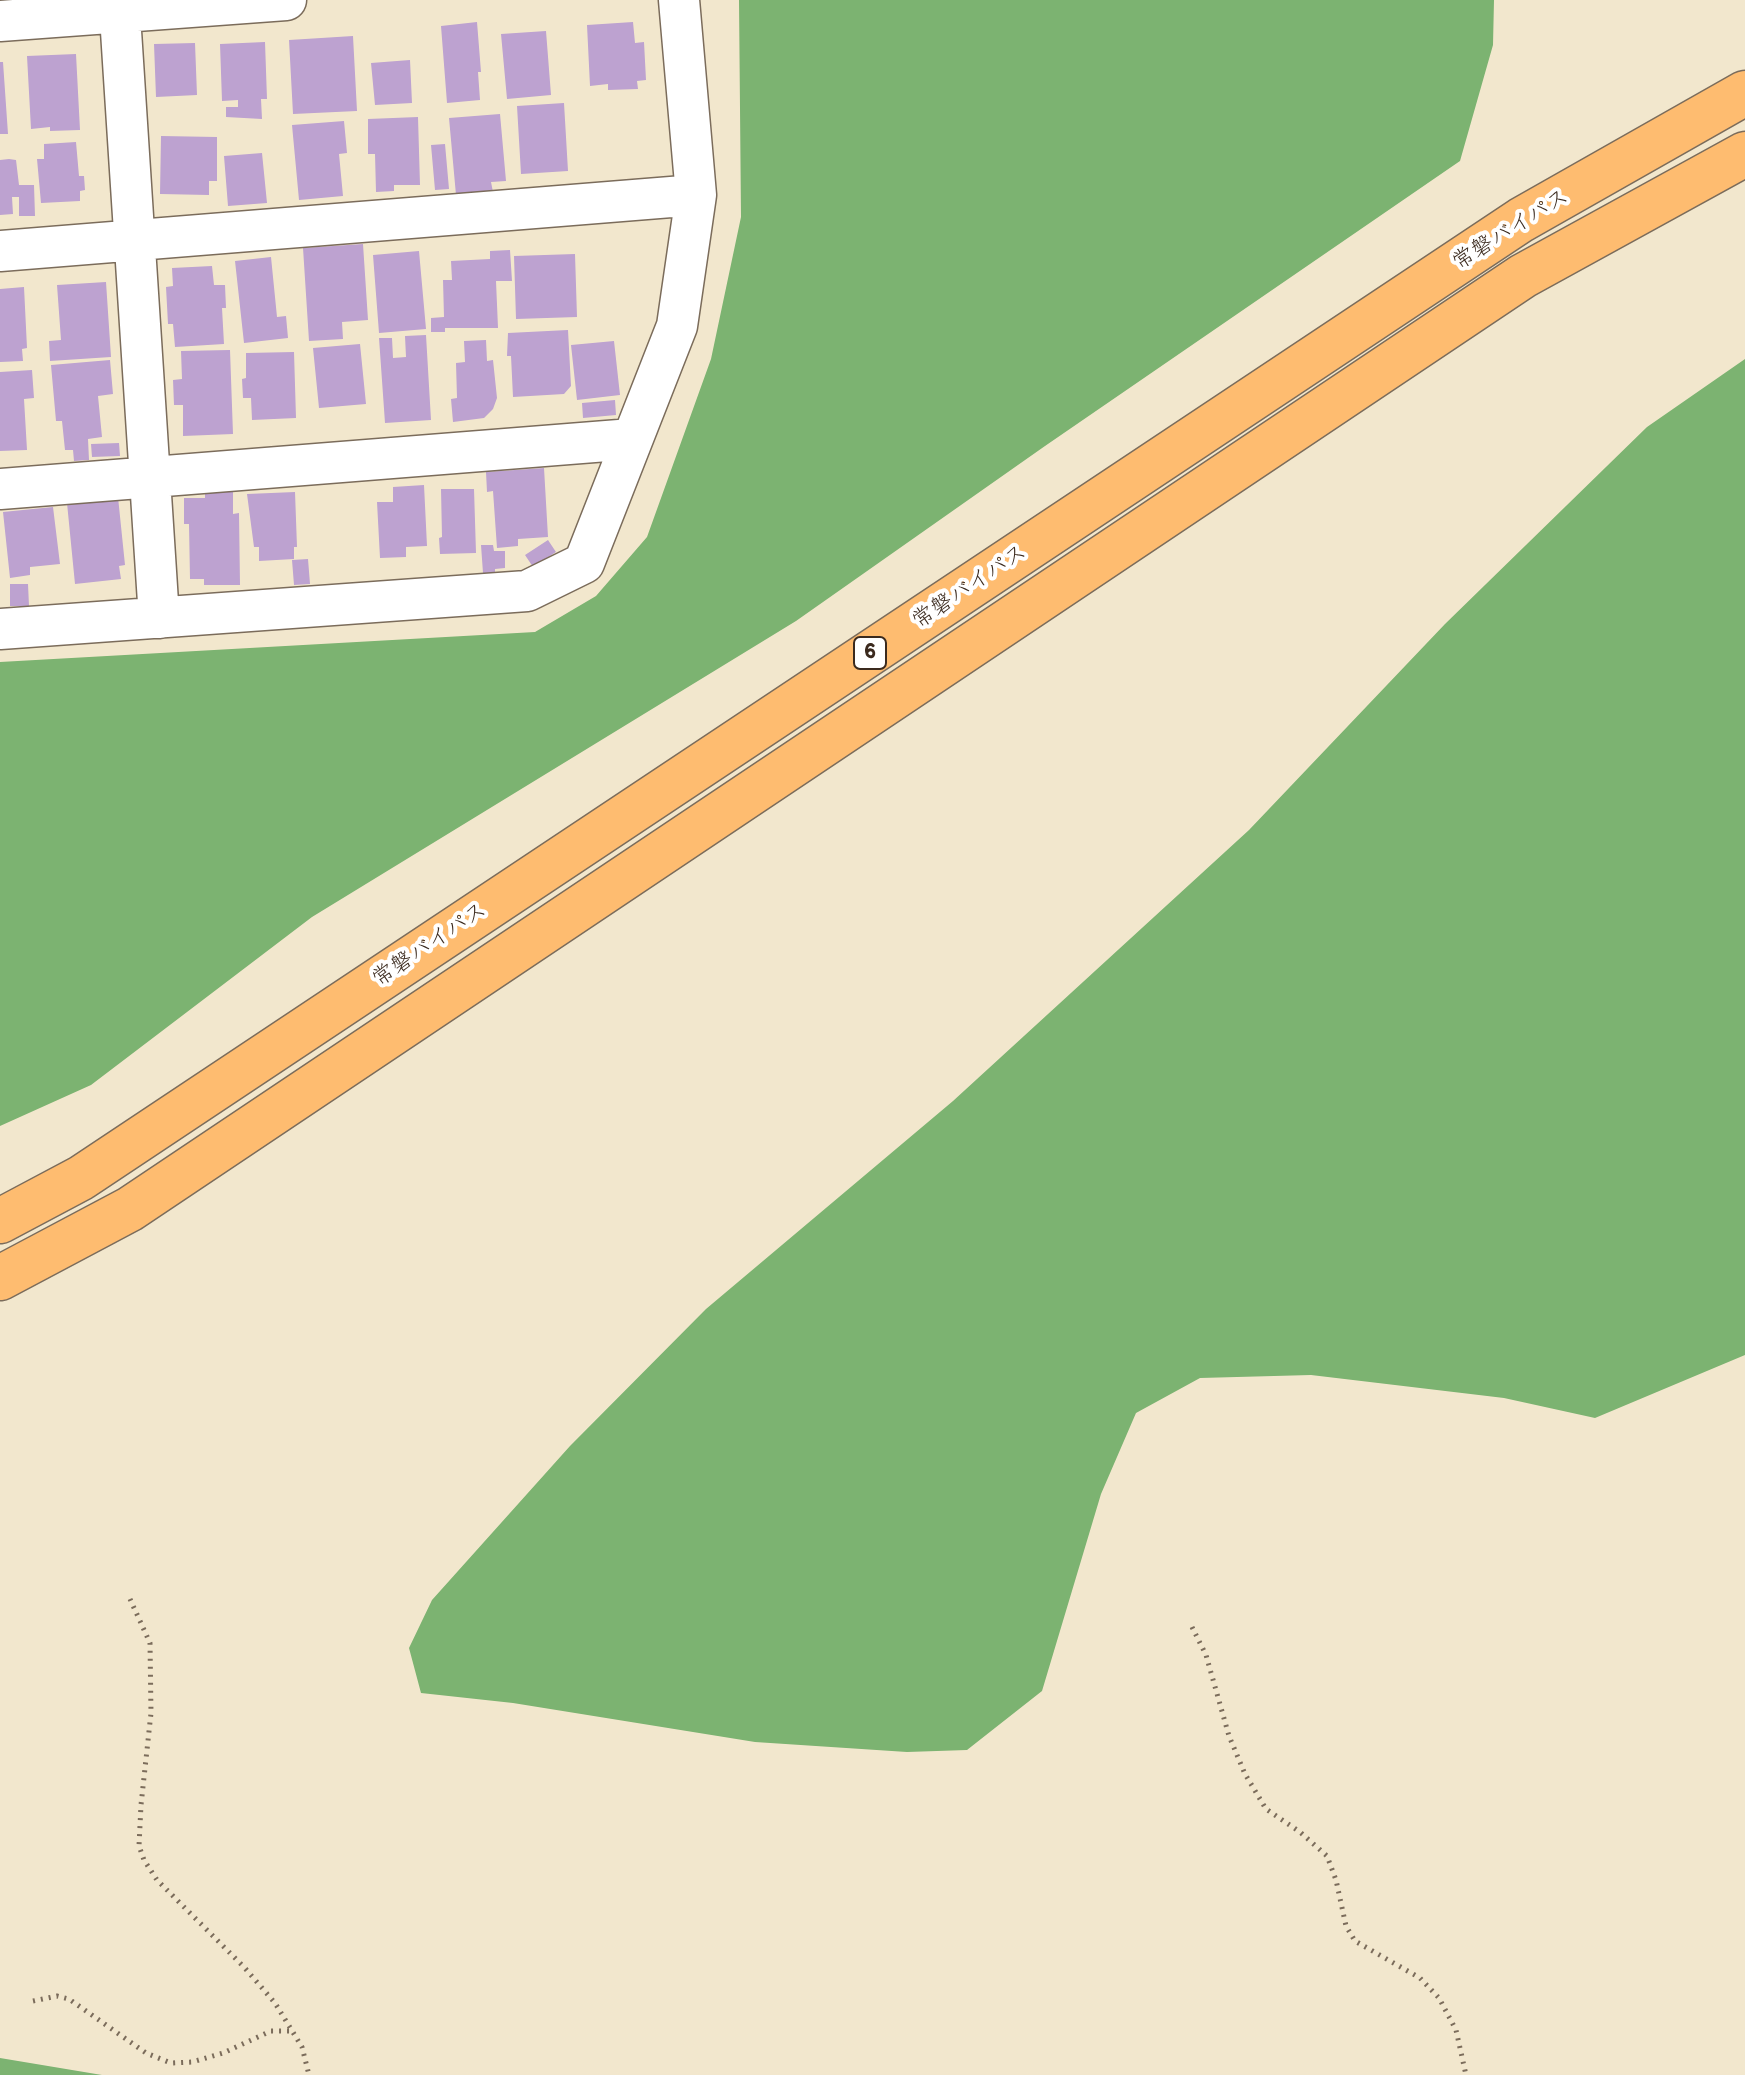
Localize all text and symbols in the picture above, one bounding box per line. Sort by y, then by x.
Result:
street label: 常磐バイパス [1448,184,1574,276]
street label: 常磐バイパス [908,539,1032,635]
road number: 6 [854,637,886,669]
street label: 常磐バイパス [368,897,492,993]

